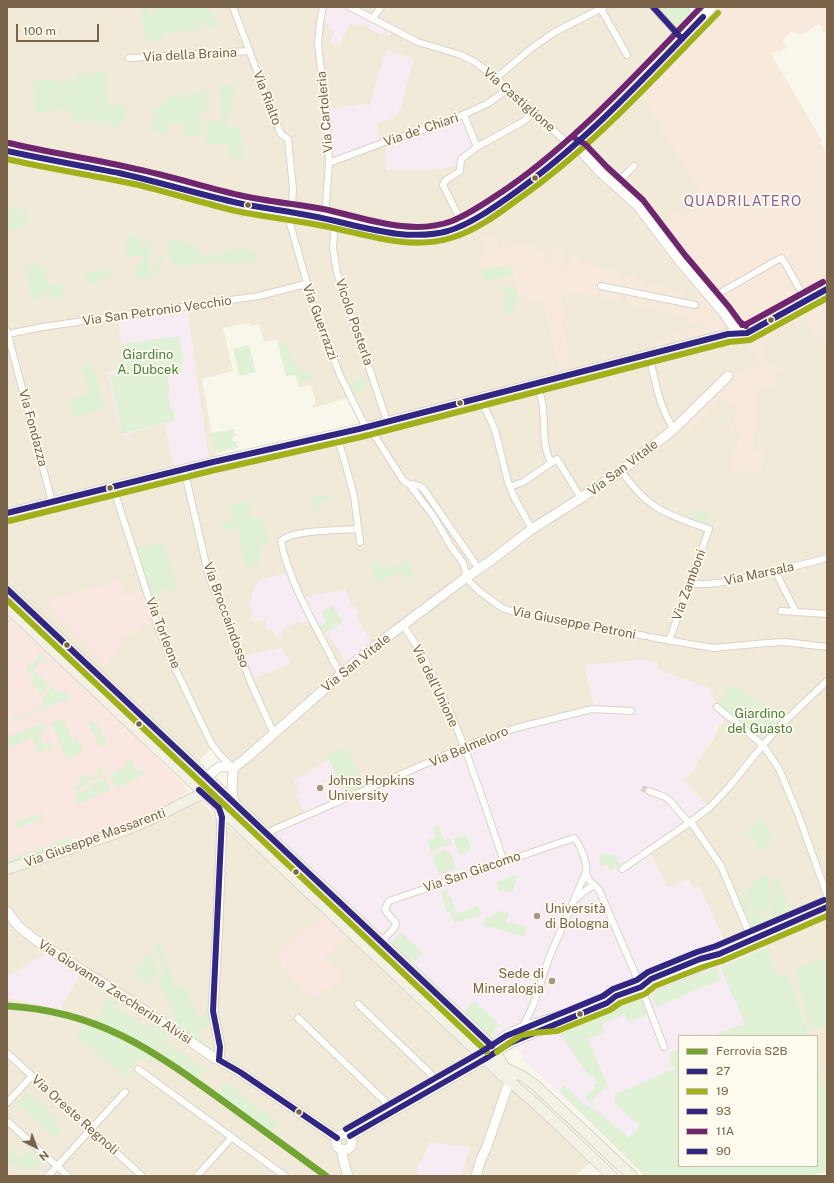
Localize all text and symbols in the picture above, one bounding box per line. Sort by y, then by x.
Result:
scale bar [18,16,101,42]
text: 100 m [23,24,56,38]
street label: Via della Braina [143,45,237,65]
street label: Via Castiglione [480,64,558,136]
street label: Via Rialto [249,69,285,127]
street label: Via Cartoleria [314,71,336,153]
street label: Via de' Chiari [382,110,460,150]
unlabelled marker [530,173,540,183]
district label: QUADRILATERO [684,194,802,210]
unlabelled marker [243,200,253,210]
street label: Vicolo Posterla [332,277,376,367]
street label: Via Guerrazzi [299,282,341,362]
street label: Via San Petronio Vecchio [82,293,232,329]
unlabelled marker [766,315,776,325]
park label: Giardino A. Dubcek [117,347,179,378]
street label: Via Fondazza [15,388,51,468]
unlabelled marker [455,398,465,408]
street label: Via San Vitale [585,437,661,499]
unlabelled marker [105,483,115,493]
street label: Via Zamboni [669,547,709,623]
street label: Via Marsala [723,559,795,589]
street label: Via Broccaindosso [200,560,252,670]
street label: Via Torleone [142,595,184,671]
street label: Via Giuseppe Petroni [511,603,637,643]
street label: Via San Vitale [318,631,394,695]
unlabelled marker [62,640,72,650]
street label: Via dell'Unione [408,642,462,730]
park label: Giardino del Guasto [727,706,793,737]
unlabelled marker [134,719,144,729]
street label: Via Belmeloro [427,723,511,771]
place label: Johns Hopkins University [328,773,415,804]
marker: Johns Hopkins University [315,783,325,793]
street label: Via Giuseppe Massarenti [22,805,168,871]
street label: Via San Giacomo [421,848,523,896]
unlabelled marker [291,867,301,877]
place label: Università di Bologna [545,901,609,932]
marker: Università di Bologna [532,911,542,921]
street label: Via Giovanna Zaccherini Alvisi [35,936,195,1048]
place label: Sede di Mineralogia [473,966,544,997]
marker: Sede di Mineralogia [547,976,557,986]
unlabelled marker [575,1009,585,1019]
legend [678,1035,818,1167]
text: Ferrovia S2B [716,1044,788,1058]
text: 27 [716,1064,730,1078]
street label: Via Oreste Regnoli [28,1072,122,1158]
text: 19 [716,1084,728,1098]
text: 93 [716,1104,731,1118]
unlabelled marker [294,1107,304,1117]
text: 11A [716,1124,734,1138]
north arrow [16,1127,56,1167]
text: 90 [716,1144,731,1158]
text: N [37,1149,51,1163]

